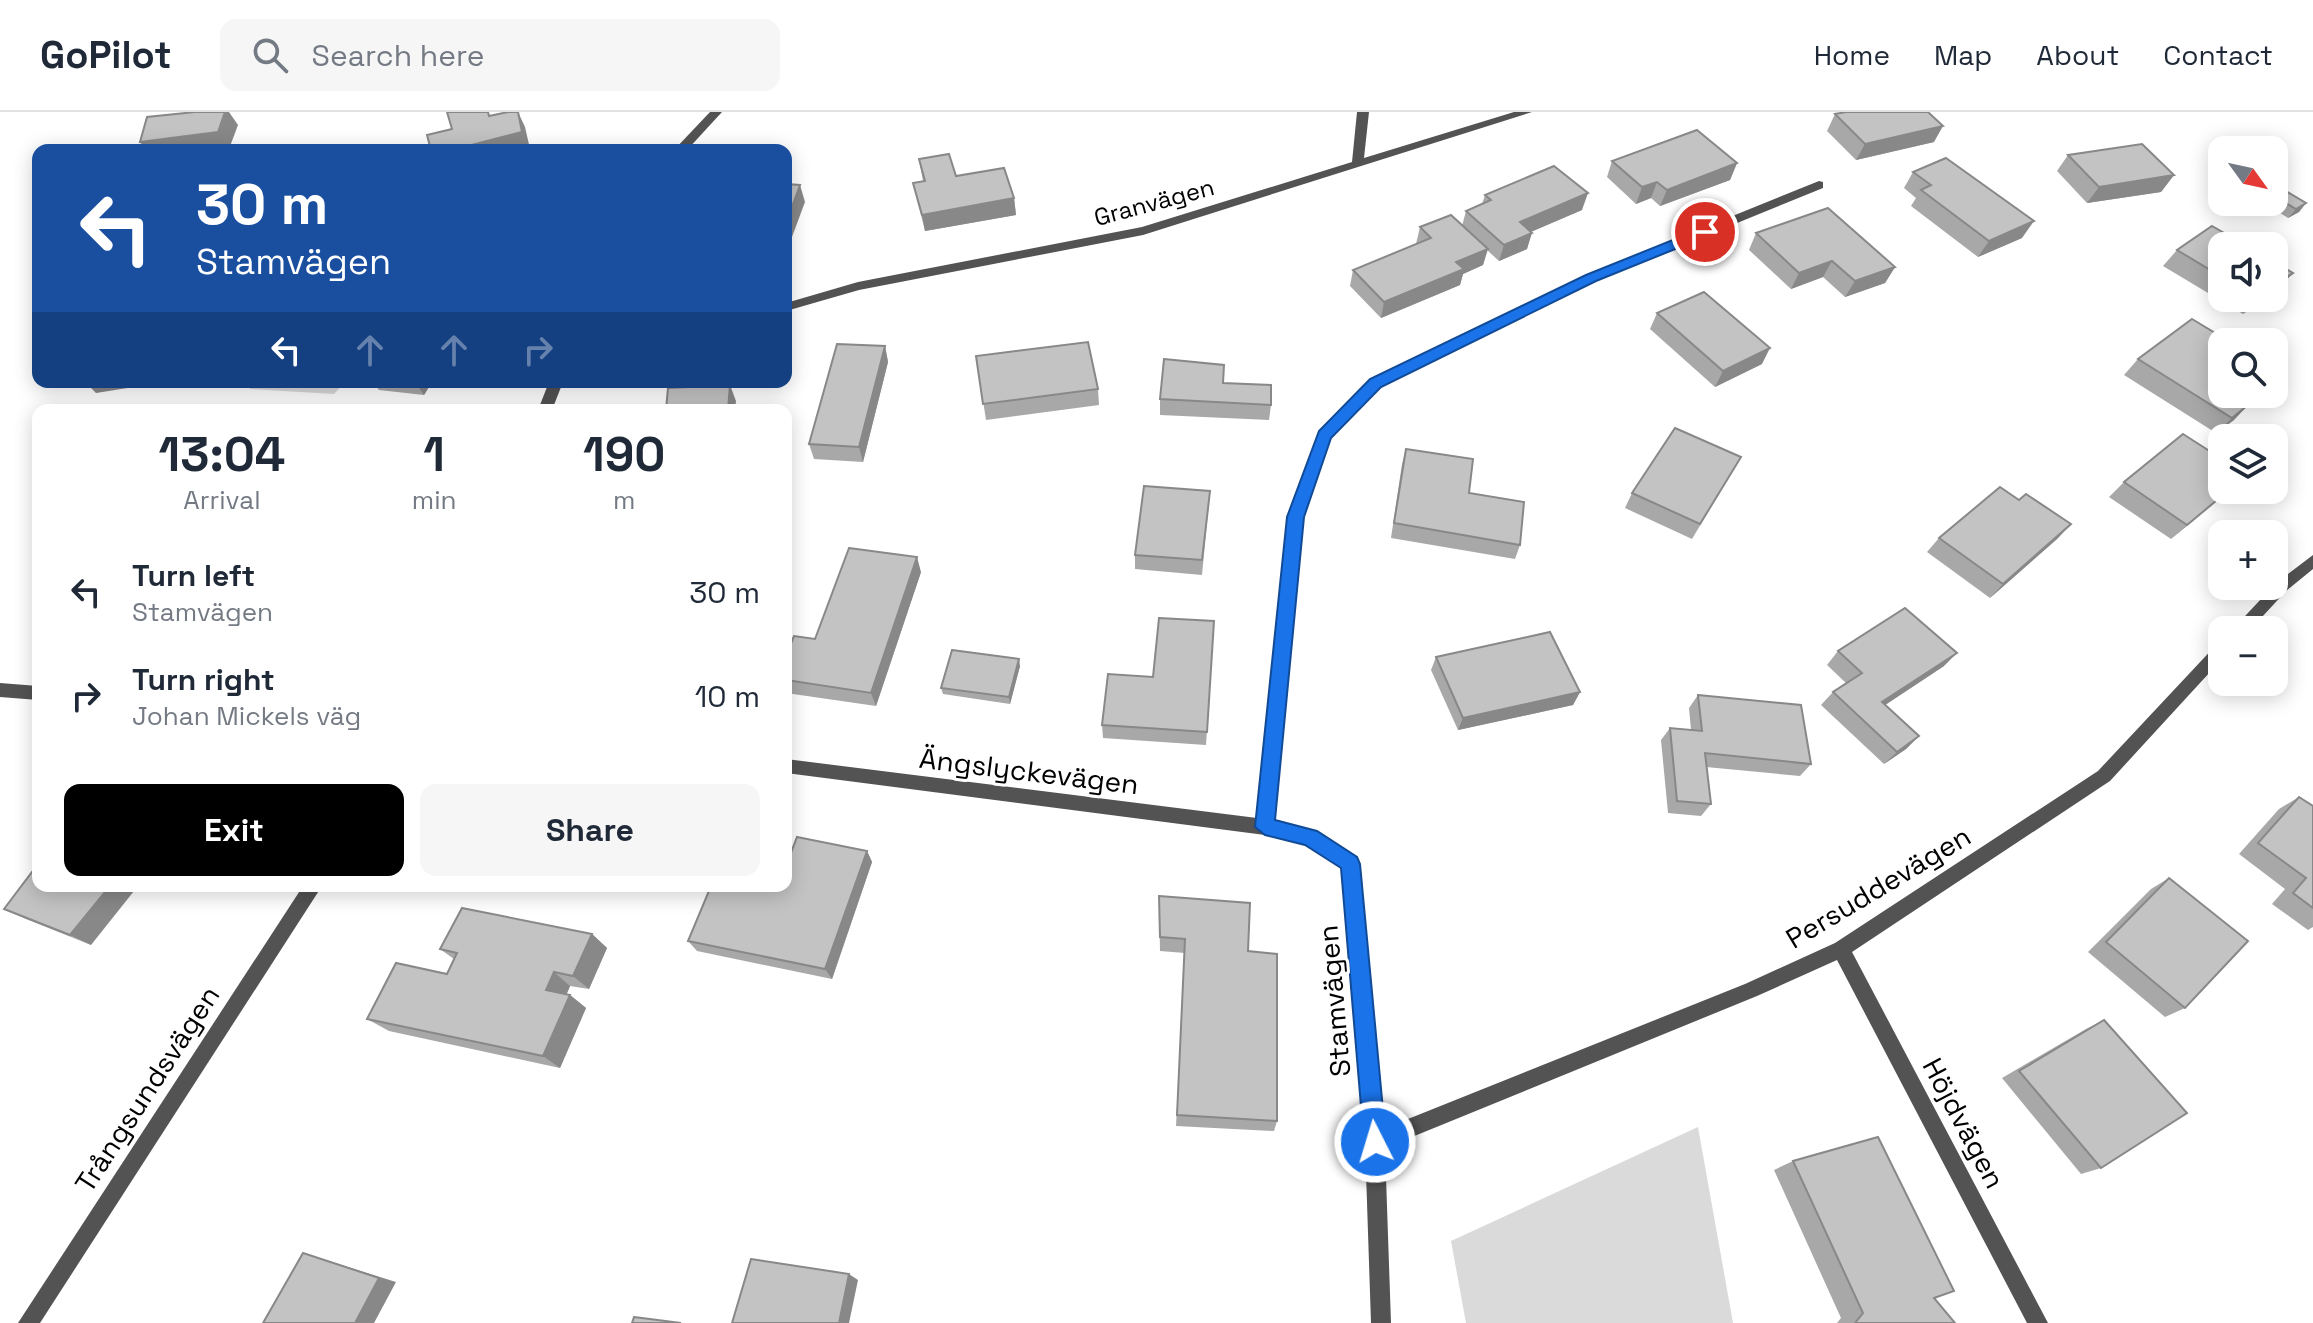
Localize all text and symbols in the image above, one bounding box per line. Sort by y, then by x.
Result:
search box [220,19,780,91]
text: GoPilot [40,31,172,79]
icon: search [248,33,292,77]
text: Search here [312,36,484,75]
text: Home [1814,37,1890,73]
text: Map [1934,37,1992,73]
text: About [2036,37,2119,73]
text: Contact [2163,37,2273,73]
north arrow [2208,136,2288,216]
map controls [2208,136,2288,696]
text: 30 m [196,169,328,240]
street label: Granvägen [1091,171,1217,233]
icon: left [64,176,168,280]
pin [1671,198,1739,266]
icon: arrive [1683,210,1727,254]
button: sound [2208,232,2288,312]
text: Stamvägen [196,239,391,285]
icon: left [264,328,308,372]
icon: ahead [348,328,392,372]
icon: ahead [432,328,476,372]
icon: right [516,328,560,372]
button: search [2208,328,2288,408]
text: 13:04 [159,424,285,485]
text: 1 [423,424,445,485]
text: 190 [583,424,665,485]
button: layers [2208,424,2288,504]
text: Arrival [183,483,261,517]
text: min [412,483,457,517]
text: m [613,483,635,517]
button: + [2208,520,2288,600]
text: Turn left [132,556,255,595]
icon: left [64,570,108,614]
text: 30 m [689,573,760,612]
text: Stamvägen [132,595,273,629]
button: − [2208,616,2288,696]
text: Turn right [132,660,275,699]
icon: right [64,674,108,718]
text: 10 m [695,677,760,716]
text: Johan Mickels väg [132,699,361,733]
street label: Ängslyckevägen [917,740,1141,802]
button: Exit [64,784,404,876]
button: Share [420,784,760,876]
street label: Persuddevägen [1779,818,1977,956]
street label: Stamvägen [1309,924,1359,1078]
street label: Trångsundsvägen [67,979,227,1199]
street label: Höjdvägen [1915,1052,2013,1194]
position arrow [1333,1100,1417,1184]

